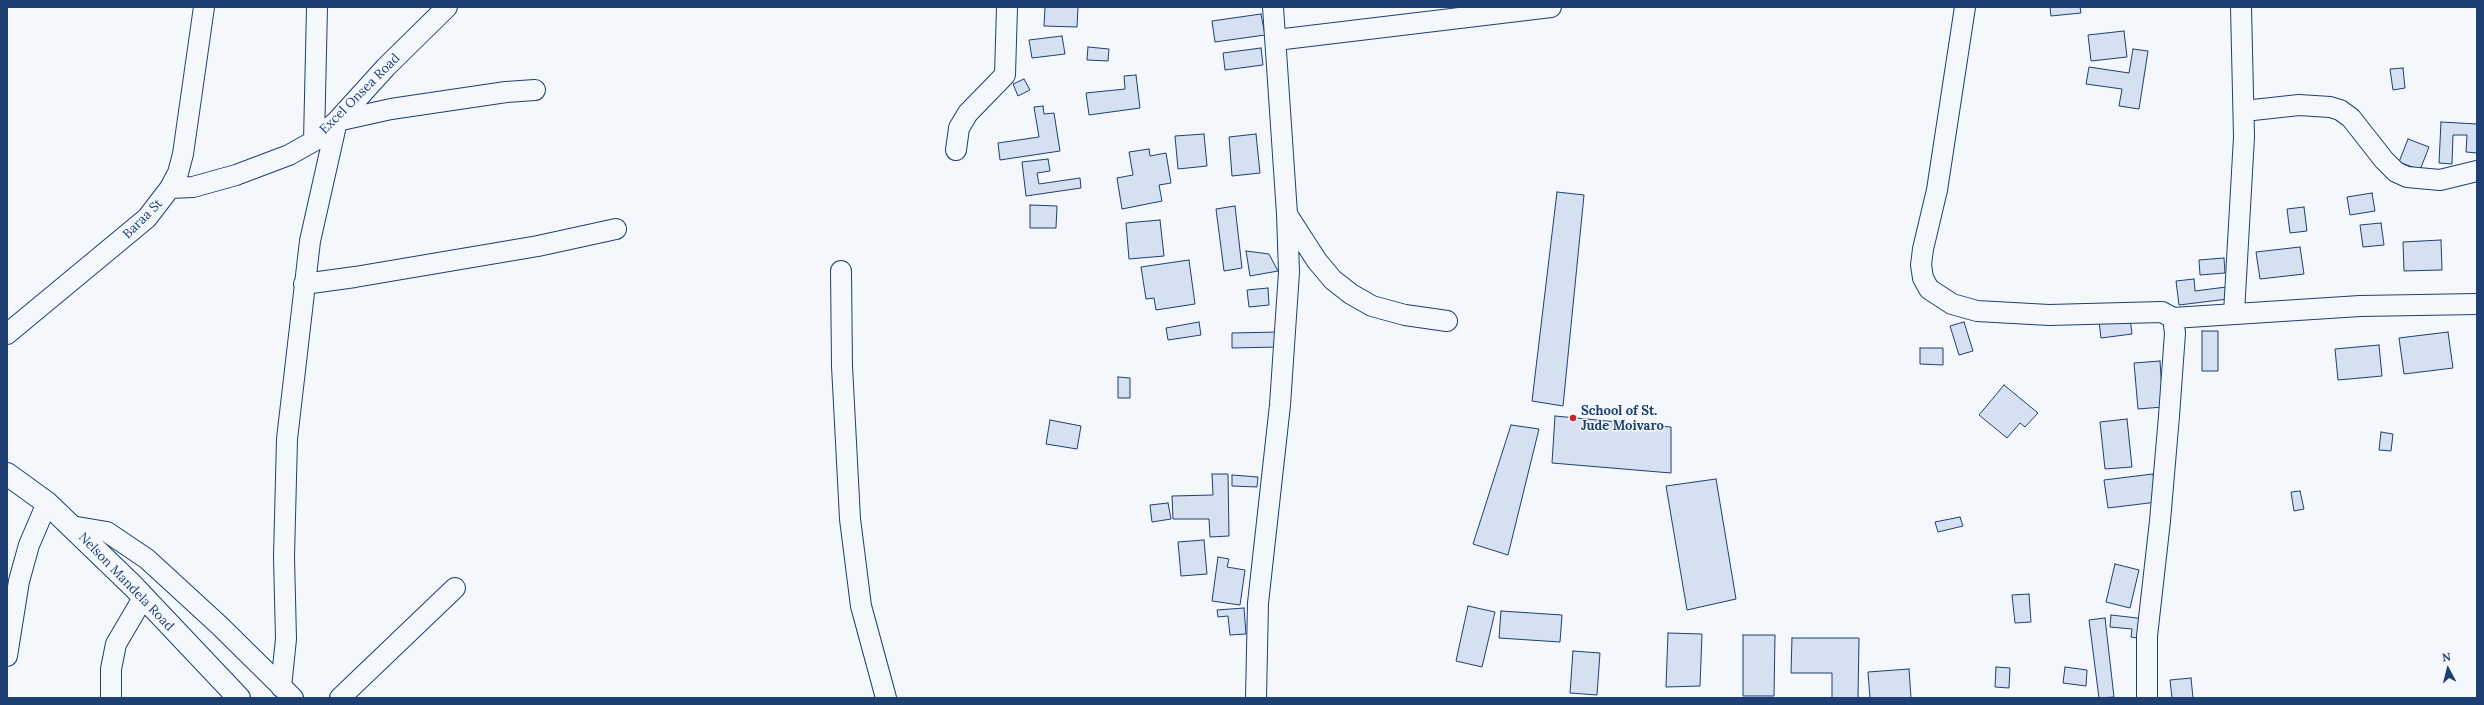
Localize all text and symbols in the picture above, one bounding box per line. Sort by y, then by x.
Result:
street label: Excel Onsea Road [317,51,403,137]
street label: Baraa St [120,196,166,242]
place label: School of St. Jude Moivaro [1581,403,1664,434]
marker: School of St. Jude Moivaro [1568,413,1578,423]
street label: Nelson Mandela Road [75,530,177,634]
north arrow [2428,649,2468,689]
text: N [2441,650,2452,665]

